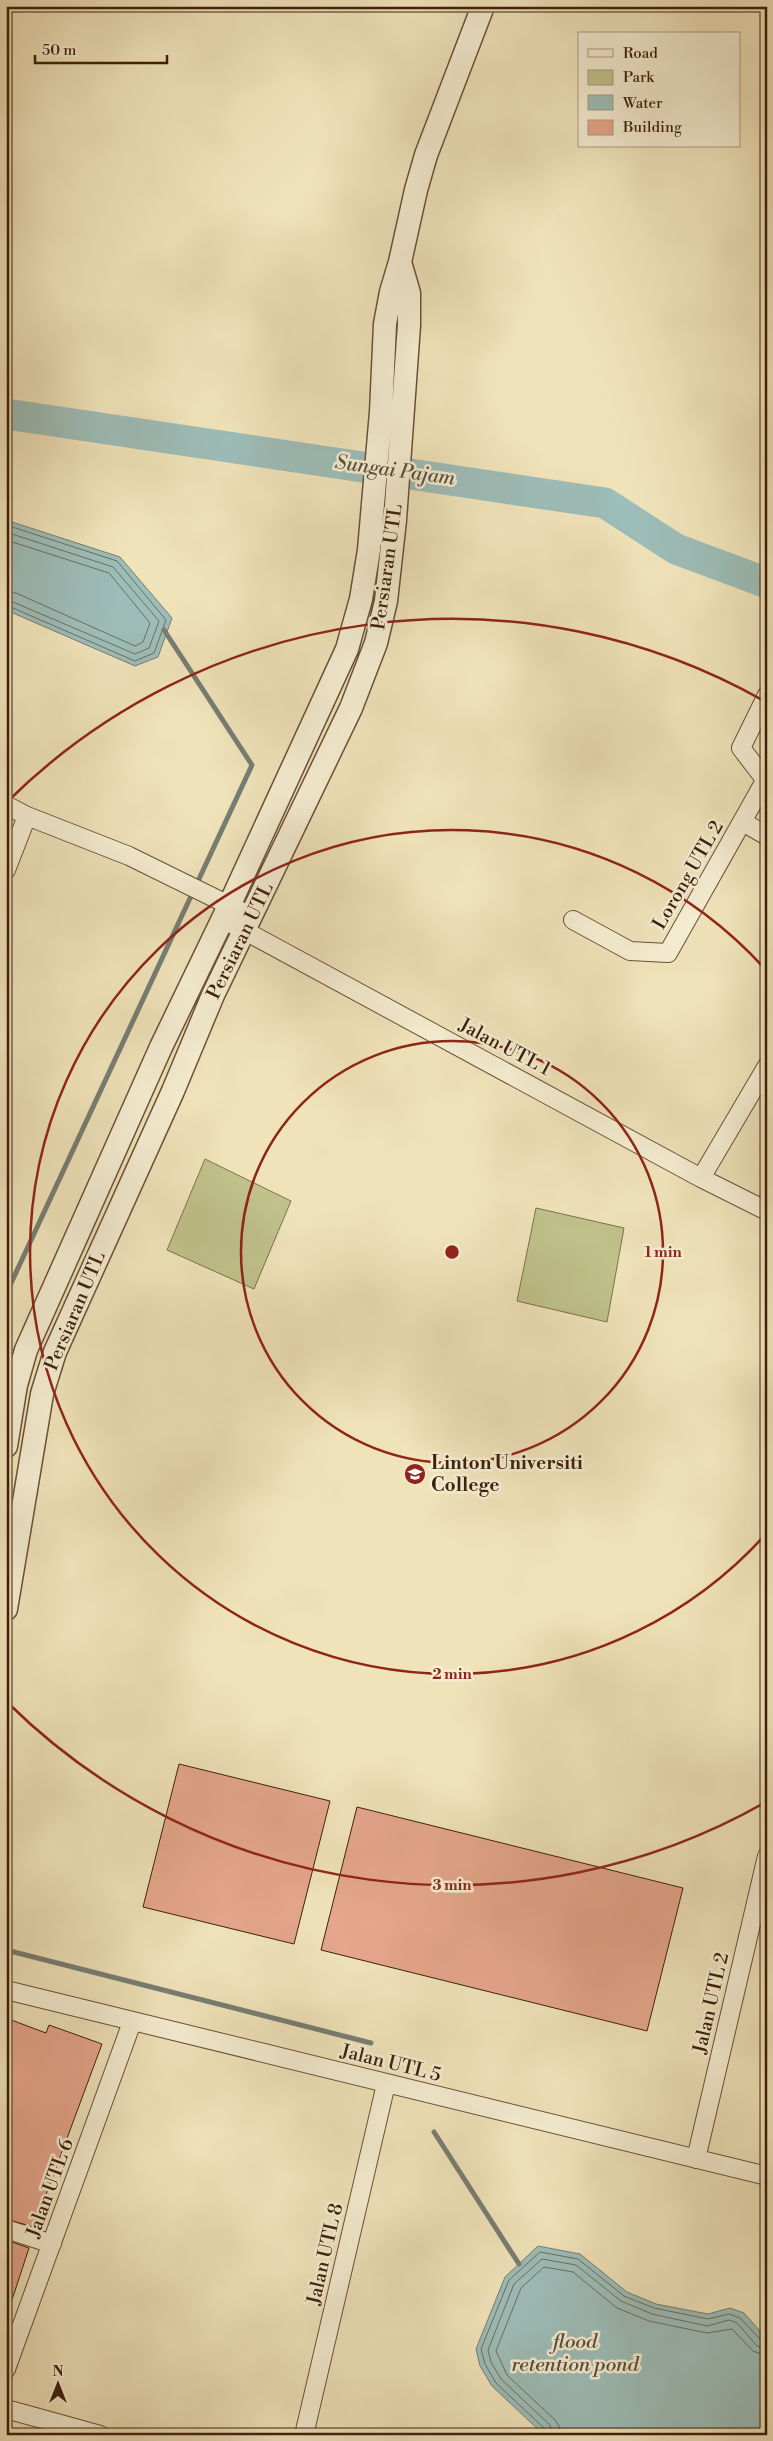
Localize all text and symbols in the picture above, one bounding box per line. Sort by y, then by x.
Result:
scale bar [35,32,168,64]
legend [578,32,740,148]
text: 50 m [42,41,76,60]
text: Road [623,44,658,63]
text: Park [623,68,655,87]
text: Water [622,94,663,113]
text: Building [622,118,682,137]
water label: Sungai Pajam [333,450,457,492]
street label: Persiaran UTL [366,503,408,631]
street label: Lorong UTL 2 [647,816,729,934]
street label: Persiaran UTL [201,879,279,1003]
street label: Jalan UTL 1 [454,1012,555,1081]
centre of rings [443,1243,461,1261]
text: 1 min [644,1243,682,1262]
street label: Persiaran UTL [39,1248,111,1374]
place label: Linton Universiti College [431,1451,583,1497]
school or university icon: Linton Universiti College [403,1462,427,1486]
text: 2 min [432,1665,472,1684]
text: 3 min [432,1876,472,1895]
street label: Jalan UTL 2 [688,1950,734,2057]
street label: Jalan UTL 5 [337,2039,444,2087]
street label: Jalan UTL 6 [21,2135,79,2242]
street label: Jalan UTL 8 [301,2201,348,2308]
water label: flood retention pond [511,2330,639,2378]
north arrow [32,2358,82,2408]
text: N [52,2363,64,2381]

